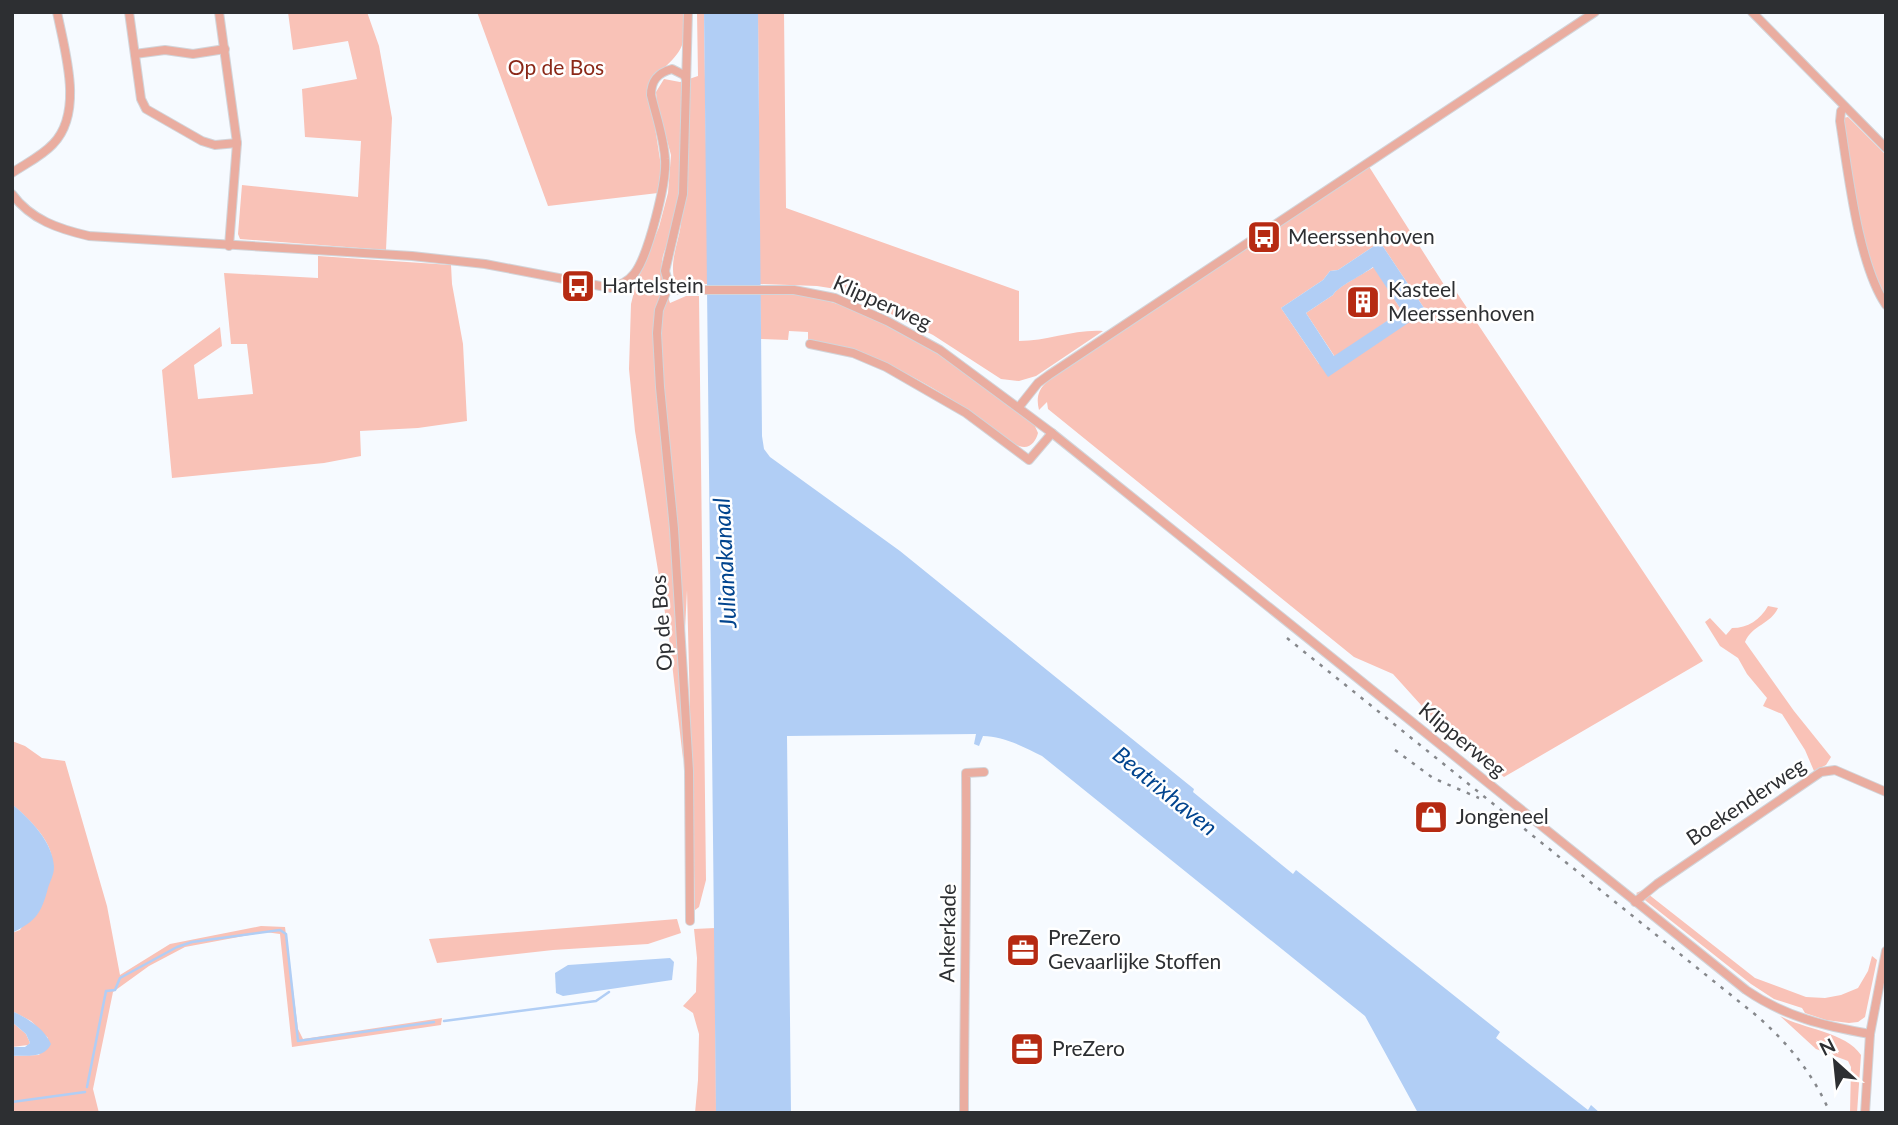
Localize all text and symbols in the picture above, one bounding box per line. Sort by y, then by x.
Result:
park label: Op de Bos [508,54,604,79]
bus stop icon: Meerssenhoven [1245,218,1283,256]
place label: Meerssenhoven [1288,223,1435,248]
bus stop icon: Hartelstein [559,267,597,305]
street label: Klipperweg [830,269,936,334]
place label: Hartelstein [602,272,704,297]
place label: Kasteel Meerssenhoven [1388,276,1535,325]
building icon: Kasteel Meerssenhoven [1344,283,1382,321]
water label: Julianakanaal [707,497,741,630]
street label: Op de Bos [645,574,676,672]
street label: Klipperweg [1414,696,1511,781]
water label: Beatrixhaven [1108,740,1224,841]
street label: Boekenderweg [1681,752,1809,850]
shop icon: Jongeneel [1412,798,1450,836]
place label: Jongeneel [1456,803,1549,828]
street label: Ankerkade [933,883,960,983]
place label: PreZero Gevaarlijke Stoffen [1048,924,1221,973]
office icon: PreZero Gevaarlijke Stoffen [1004,931,1042,969]
north arrow [1800,1027,1870,1097]
office icon: PreZero [1008,1030,1046,1068]
text: N [1815,1033,1839,1060]
place label: PreZero [1052,1035,1125,1060]

